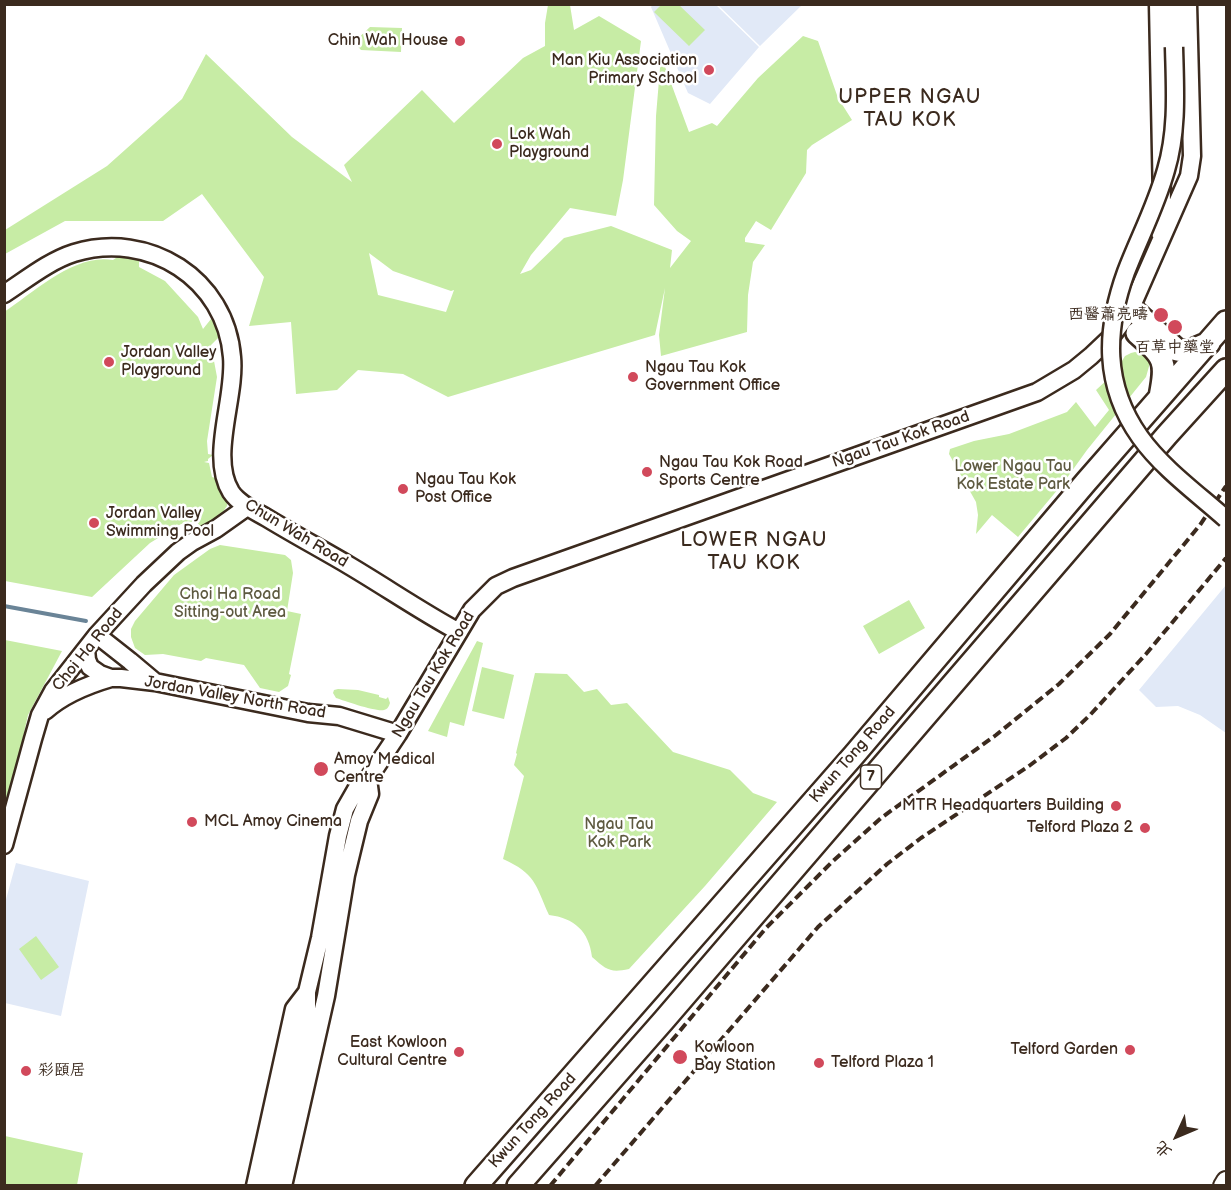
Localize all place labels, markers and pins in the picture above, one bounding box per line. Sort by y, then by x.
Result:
place label: Chin Wah House [328,31,448,51]
marker: Chin Wah House [453,34,467,48]
place label: Man Kiu Association Primary School [551,51,697,89]
marker: Man Kiu Association Primary School [702,63,716,77]
place label: Lok Wah Playground [509,125,589,163]
marker: Lok Wah Playground [490,137,504,151]
place label: 西醫蕭亮疇 [1068,305,1148,325]
marker: 西醫蕭亮疇 [1152,306,1170,324]
marker: 百草中藥堂 [1166,318,1184,336]
place label: 百草中藥堂 [1135,338,1215,358]
place label: Jordan Valley Playground [121,343,216,381]
marker: Jordan Valley Playground [102,355,116,369]
place label: Ngau Tau Kok Government Office [645,358,780,396]
marker: Ngau Tau Kok Government Office [626,370,640,384]
place label: Ngau Tau Kok Road Sports Centre [659,453,803,491]
marker: Ngau Tau Kok Road Sports Centre [640,465,654,479]
place label: Ngau Tau Kok Post Office [415,470,516,508]
marker: Ngau Tau Kok Post Office [396,482,410,496]
place label: Jordan Valley Swimming Pool [106,504,214,542]
marker: Jordan Valley Swimming Pool [87,516,101,530]
place label: Amoy Medical Centre [334,750,435,788]
marker: Amoy Medical Centre [312,760,330,778]
place label: MTR Headquarters Building [902,796,1104,816]
marker: MTR Headquarters Building [1109,799,1123,813]
place label: MCL Amoy Cinema [204,812,342,832]
marker: MCL Amoy Cinema [185,815,199,829]
place label: Telford Plaza 2 [1027,818,1133,838]
marker: Telford Plaza 2 [1138,821,1152,835]
place label: East Kowloon Cultural Centre [337,1033,447,1071]
place label: Kowloon Bay Station [694,1038,776,1076]
place label: Telford Garden [1010,1040,1118,1060]
marker: Telford Garden [1123,1043,1137,1057]
marker: East Kowloon Cultural Centre [452,1045,466,1059]
marker: Kowloon Bay Station [671,1048,689,1066]
place label: Telford Plaza 1 [831,1053,934,1073]
marker: Telford Plaza 1 [812,1056,826,1070]
place label: 彩頤居 [38,1061,86,1081]
marker: 彩頤居 [19,1064,33,1078]

